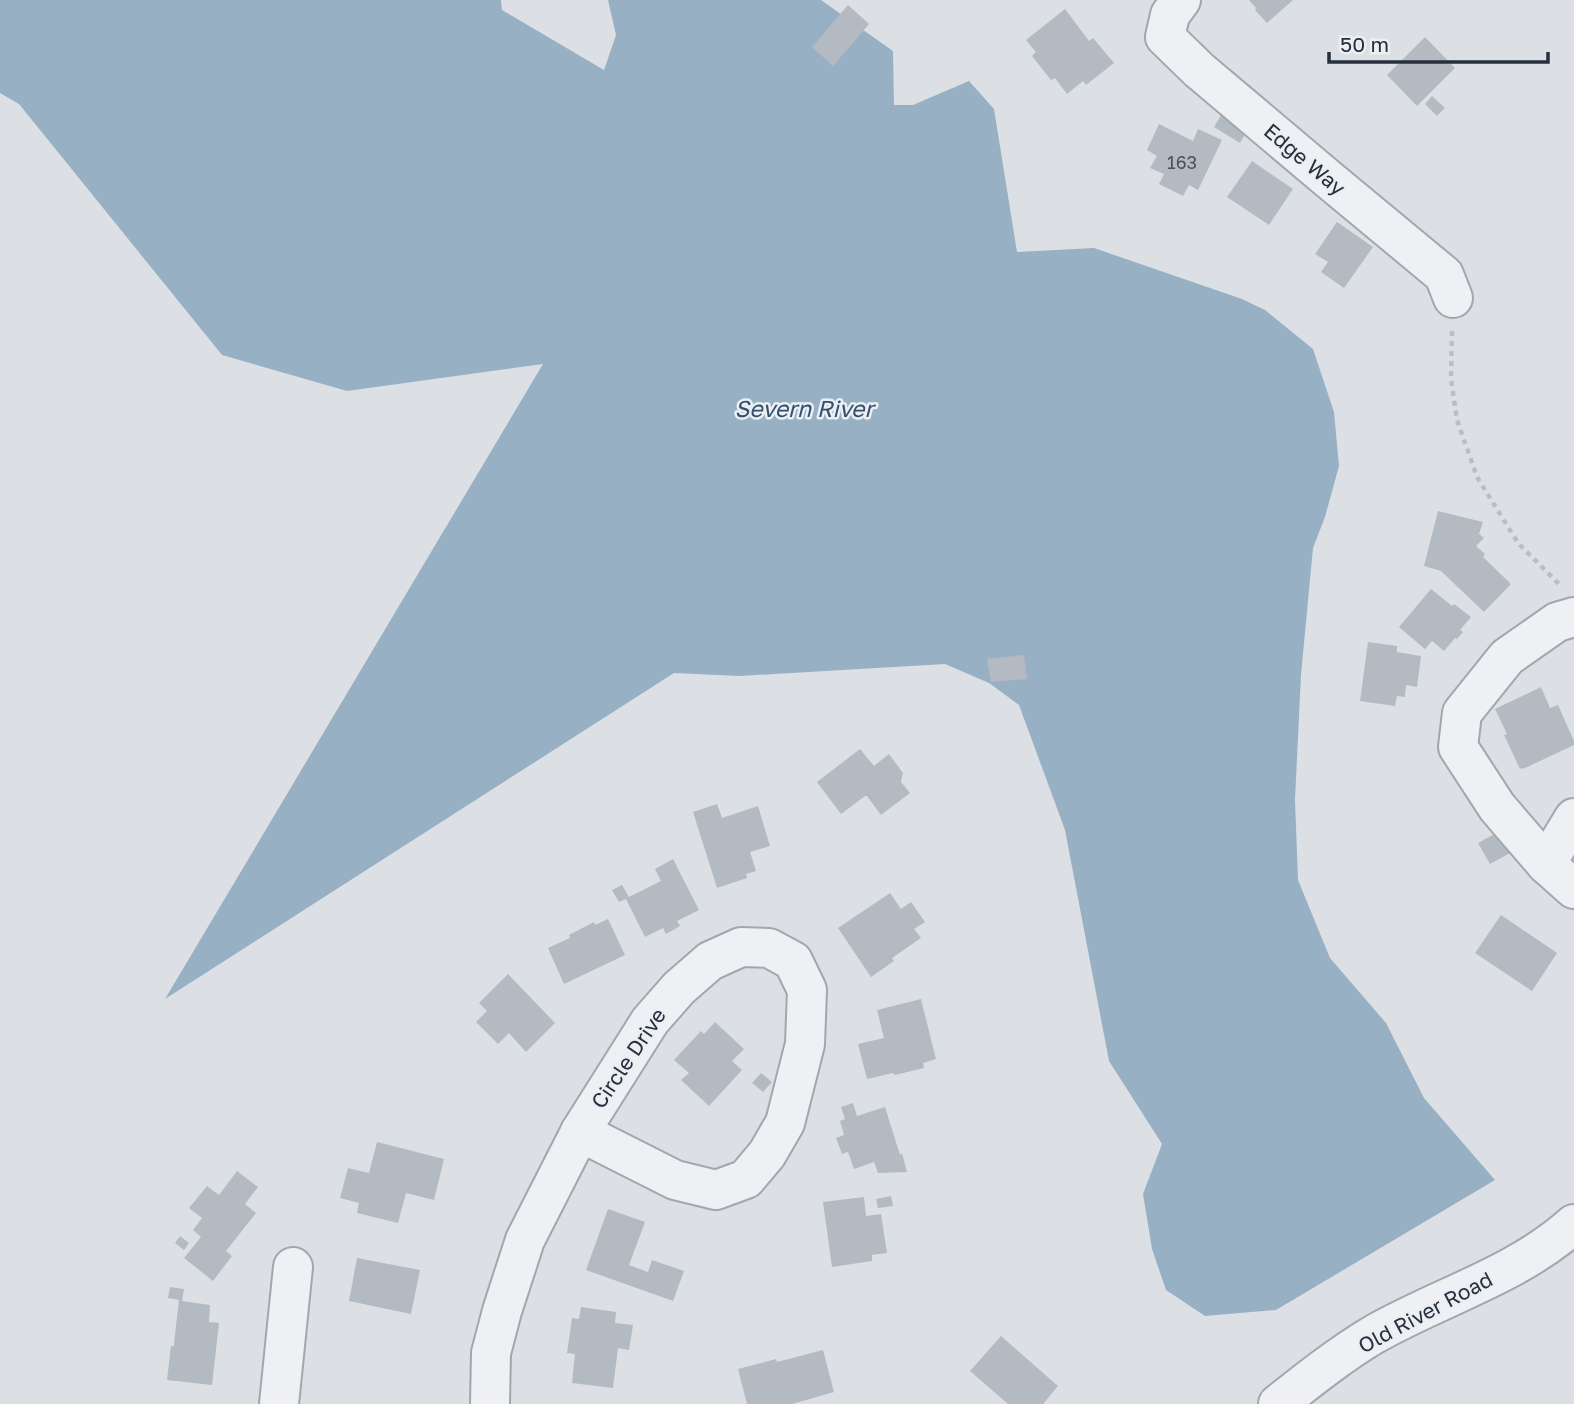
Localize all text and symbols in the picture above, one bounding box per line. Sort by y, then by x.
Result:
scale bar [1329,21,1548,65]
text: 50 m [1340,31,1389,57]
street label: Edge Way [1259,117,1351,201]
house number: 163 [1167,151,1197,173]
water label: Severn River [735,394,876,422]
street label: Circle Drive [585,1003,671,1113]
street label: Old River Road [1353,1266,1497,1358]

